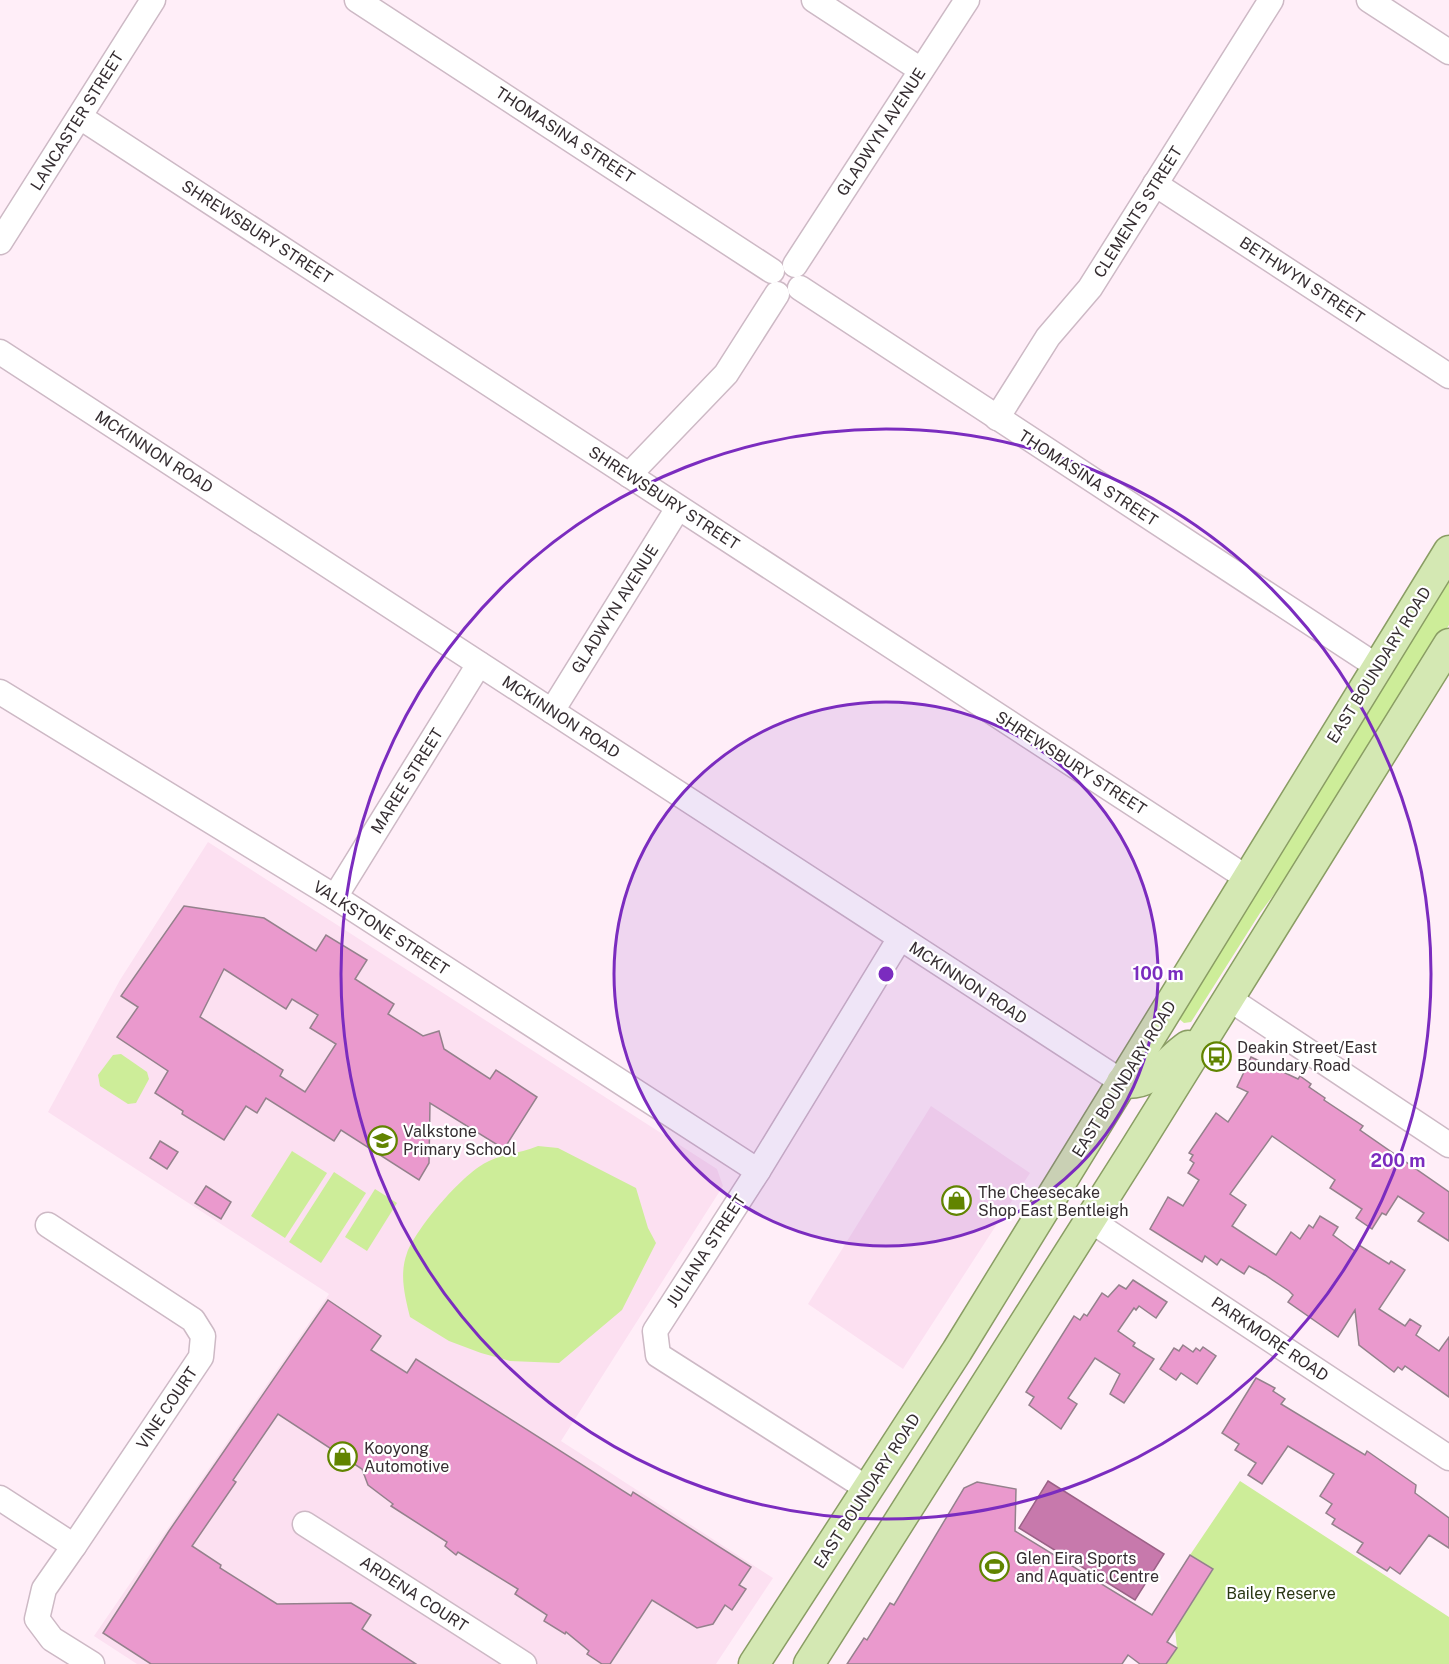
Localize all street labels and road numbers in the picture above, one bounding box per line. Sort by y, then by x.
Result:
street label: LANCASTER STREET [27,48,128,194]
street label: GLADWYN AVENUE [833,65,929,199]
street label: THOMASINA STREET [492,83,638,187]
street label: CLEMENTS STREET [1090,142,1186,281]
street label: SHREWSBURY STREET [178,176,336,288]
street label: BETHWYN STREET [1236,233,1368,328]
street label: MCKINNON ROAD [91,407,217,497]
street label: THOMASINA STREET [1015,426,1161,530]
street label: SHREWSBURY STREET [585,442,743,554]
street label: GLADWYN AVENUE [568,541,662,677]
street label: EAST BOUNDARY ROAD [1323,583,1435,747]
street label: MCKINNON ROAD [498,672,624,762]
street label: SHREWSBURY STREET [992,707,1150,819]
street label: MAREE STREET [367,724,447,837]
street label: VALKSTONE STREET [310,877,453,979]
street label: MCKINNON ROAD [905,938,1031,1028]
street label: EAST BOUNDARY ROAD [1068,997,1180,1161]
street label: JULIANA STREET [663,1191,750,1311]
street label: PARKMORE ROAD [1208,1293,1332,1385]
street label: VINE COURT [133,1363,202,1453]
street label: EAST BOUNDARY ROAD [810,1410,924,1572]
street label: ARDENA COURT [357,1552,472,1636]

